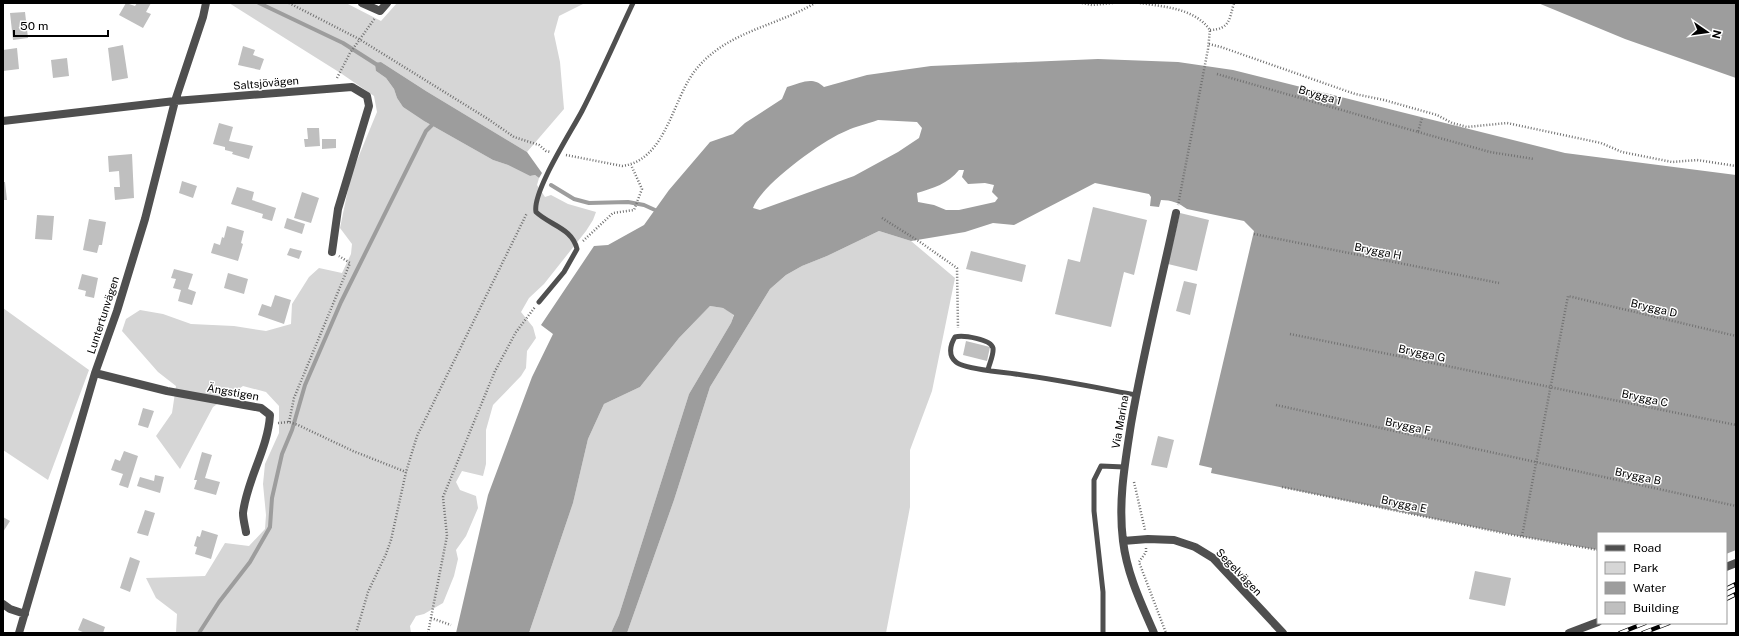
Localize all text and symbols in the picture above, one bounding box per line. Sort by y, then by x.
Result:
scale bar [14,12,108,38]
north arrow [1687,12,1727,52]
text: 50 m [20,19,48,33]
text: N [1710,29,1724,40]
street label: Saltsjövägen [233,74,299,92]
street label: Brygga 1 [1297,83,1343,107]
street label: Brygga H [1353,241,1403,261]
street label: Luntertunvägen [85,275,121,355]
street label: Brygga D [1630,297,1679,319]
street label: Brygga G [1397,342,1447,364]
street label: Ängstigen [206,381,260,402]
street label: Brygga C [1621,387,1669,409]
street label: Via Marina [1109,394,1131,450]
street label: Brygga F [1384,415,1432,437]
street label: Brygga B [1614,465,1662,487]
street label: Brygga E [1380,493,1428,515]
legend [1597,532,1727,624]
text: Road [1633,541,1661,555]
street label: Segelvägen [1214,546,1264,598]
text: Park [1633,561,1659,575]
text: Water [1633,581,1667,595]
text: Building [1633,601,1679,615]

